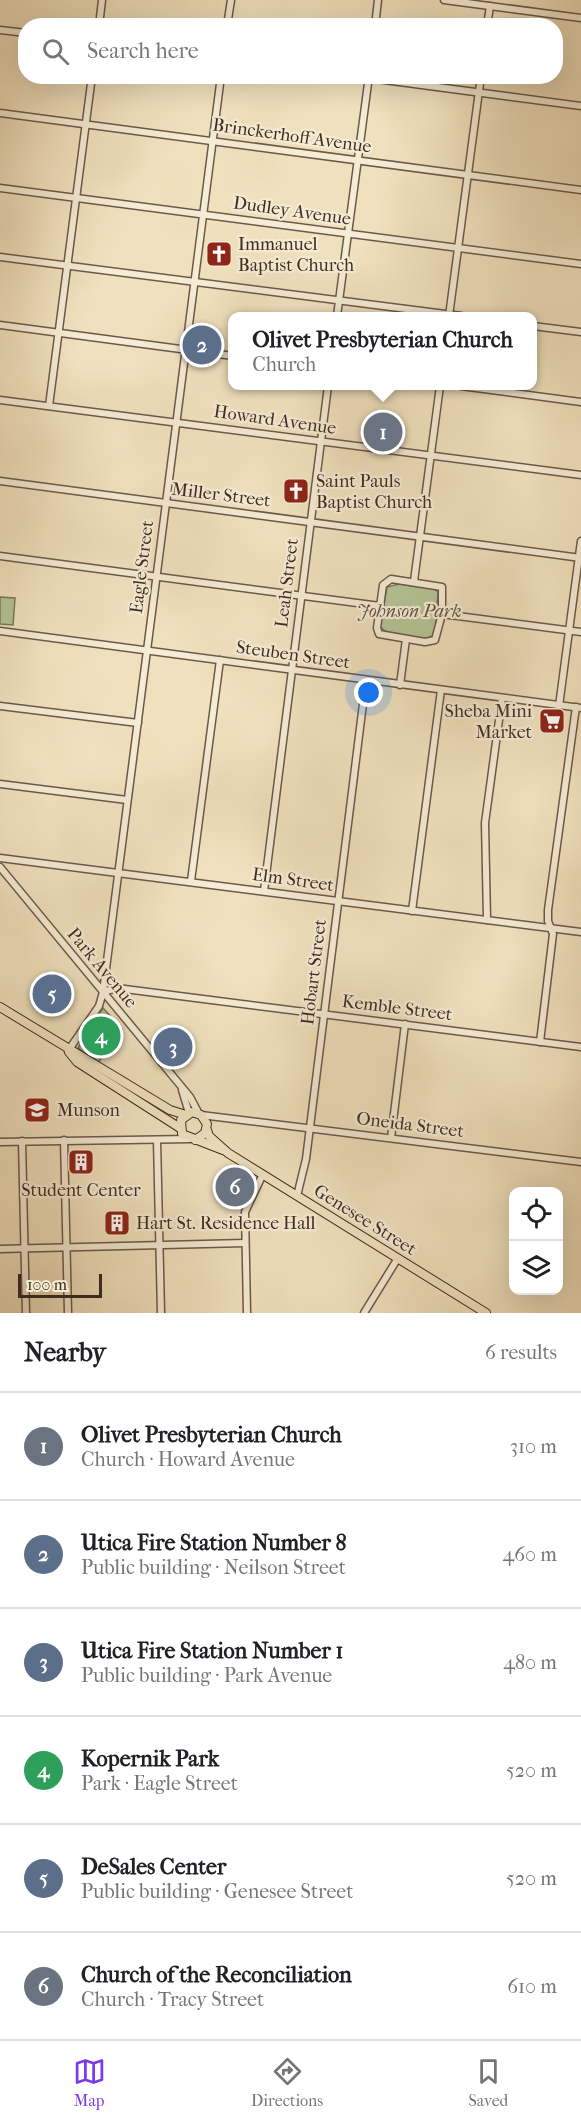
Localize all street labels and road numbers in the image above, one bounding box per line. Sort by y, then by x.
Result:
street label: Brinckerhoff Avenue [211,114,373,158]
street label: Dudley Avenue [232,192,352,230]
street label: Howard Avenue [212,401,338,439]
street label: Miller Street [170,479,272,512]
street label: Eagle Street [126,518,158,615]
street label: Leah Street [271,537,303,629]
street label: Steuben Street [235,637,352,673]
street label: Elm Street [251,864,336,896]
street label: Hobart Street [297,917,331,1026]
street label: Park Avenue [63,924,142,1012]
street label: Kemble Street [341,991,454,1025]
street label: Oneida Street [355,1108,466,1142]
street label: Genesee Street [310,1180,421,1260]

